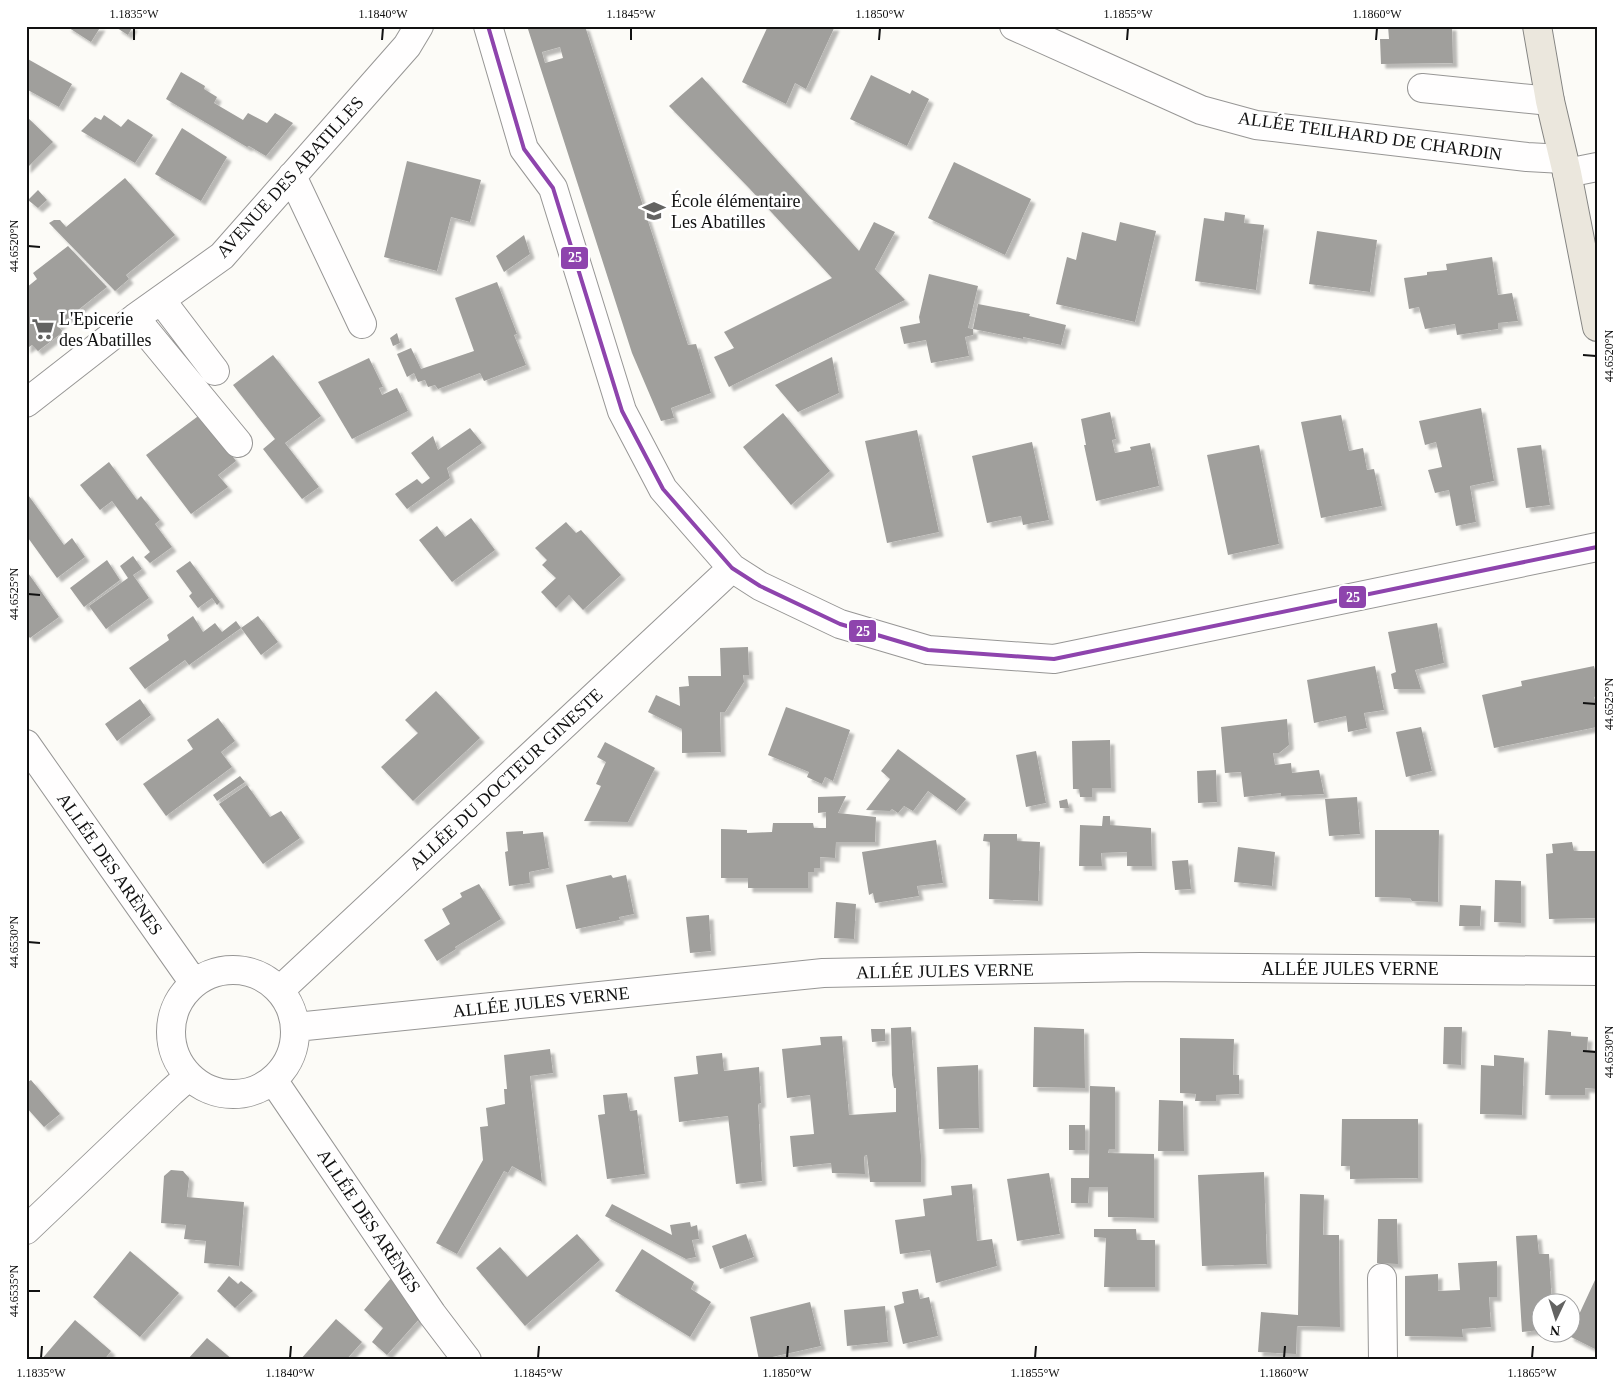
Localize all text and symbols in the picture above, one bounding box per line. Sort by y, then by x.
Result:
text: 1.1835°W [109,7,159,21]
text: 1.1840°W [358,7,408,21]
text: 1.1845°W [606,7,656,21]
text: 1.1850°W [855,7,905,21]
text: 1.1855°W [1103,7,1153,21]
text: 1.1860°W [1352,7,1402,21]
street label: AVENUE DES ABATILLES [212,92,368,262]
street label: ALLÉE TEILHARD DE CHARDIN [1237,107,1503,164]
place label: École élémentaire Les Abatilles [671,190,800,232]
school or university icon: École élémentaire Les Abatilles [641,198,667,224]
text: 44.6520°N [7,219,21,272]
line badge: 25 [560,246,589,270]
text: 25 [568,250,582,265]
place label: L'Epicerie des Abatilles [59,309,152,350]
supermarket icon: L'Epicerie des Abatilles [30,316,56,342]
text: 44.6520°N [1602,329,1616,382]
text: 44.6525°N [7,567,21,620]
line badge: 25 [1338,585,1367,609]
text: 25 [1346,590,1360,605]
line badge: 25 [848,619,877,643]
text: 25 [856,624,870,639]
text: 44.6525°N [1602,677,1616,730]
street label: ALLÉE DU DOCTEUR GINESTE [405,683,607,874]
street label: ALLÉE DES ARÈNES [53,788,167,939]
text: 44.6530°N [7,915,21,968]
street label: ALLÉE JULES VERNE [856,958,1034,983]
street label: ALLÉE JULES VERNE [1261,958,1439,979]
street label: ALLÉE JULES VERNE [452,982,630,1021]
text: 44.6530°N [1602,1025,1616,1078]
street label: ALLÉE DES ARÈNES [313,1145,425,1297]
text: 44.6535°N [7,1264,21,1317]
north arrow [1530,1294,1580,1344]
text: N [1550,1323,1561,1338]
text: 1.1835°W [16,1366,66,1380]
text: 1.1840°W [265,1366,315,1380]
text: 1.1845°W [513,1366,563,1380]
text: 1.1850°W [762,1366,812,1380]
text: 1.1855°W [1010,1366,1060,1380]
text: 1.1860°W [1259,1366,1309,1380]
text: 1.1865°W [1507,1366,1557,1380]

